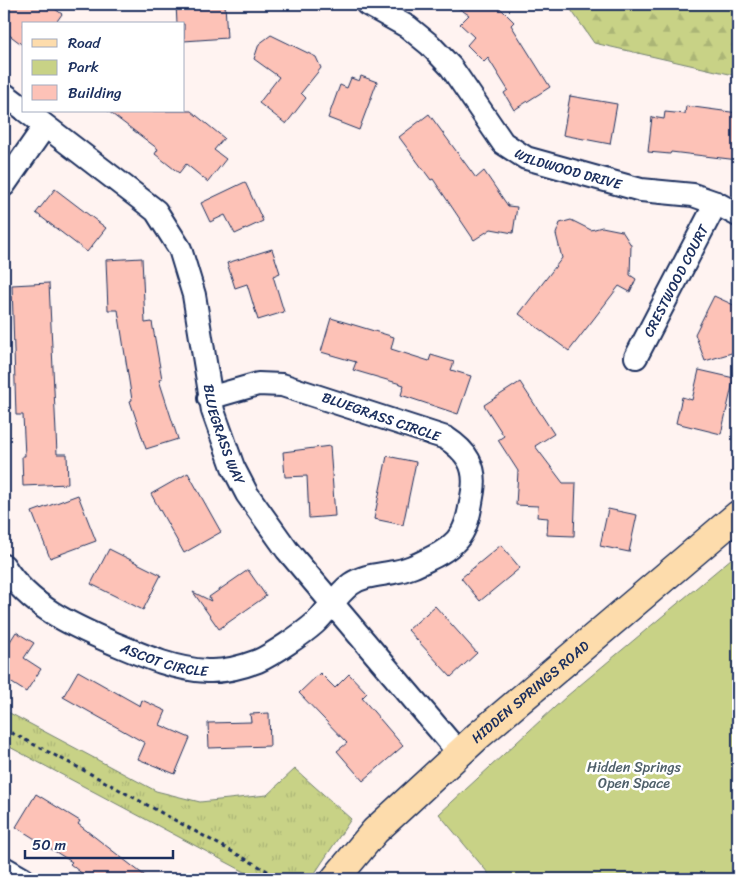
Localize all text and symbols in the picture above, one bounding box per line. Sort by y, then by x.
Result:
legend [22,22,185,112]
text: Road [68,30,101,56]
text: Park [68,54,99,80]
text: Building [68,80,122,106]
street label: WILDWOOD DRIVE [509,141,626,197]
street label: CRESTWOOD COURT [636,219,716,341]
street label: BLUEGRASS WAY [196,382,253,490]
street label: BLUEGRASS CIRCLE [318,385,445,449]
street label: HIDDEN SPRINGS ROAD [465,633,595,749]
street label: ASCOT CIRCLE [116,635,210,684]
park label: Hidden Springs Open Space [587,755,681,796]
scale bar [25,828,172,860]
text: 50 m [32,832,67,858]

